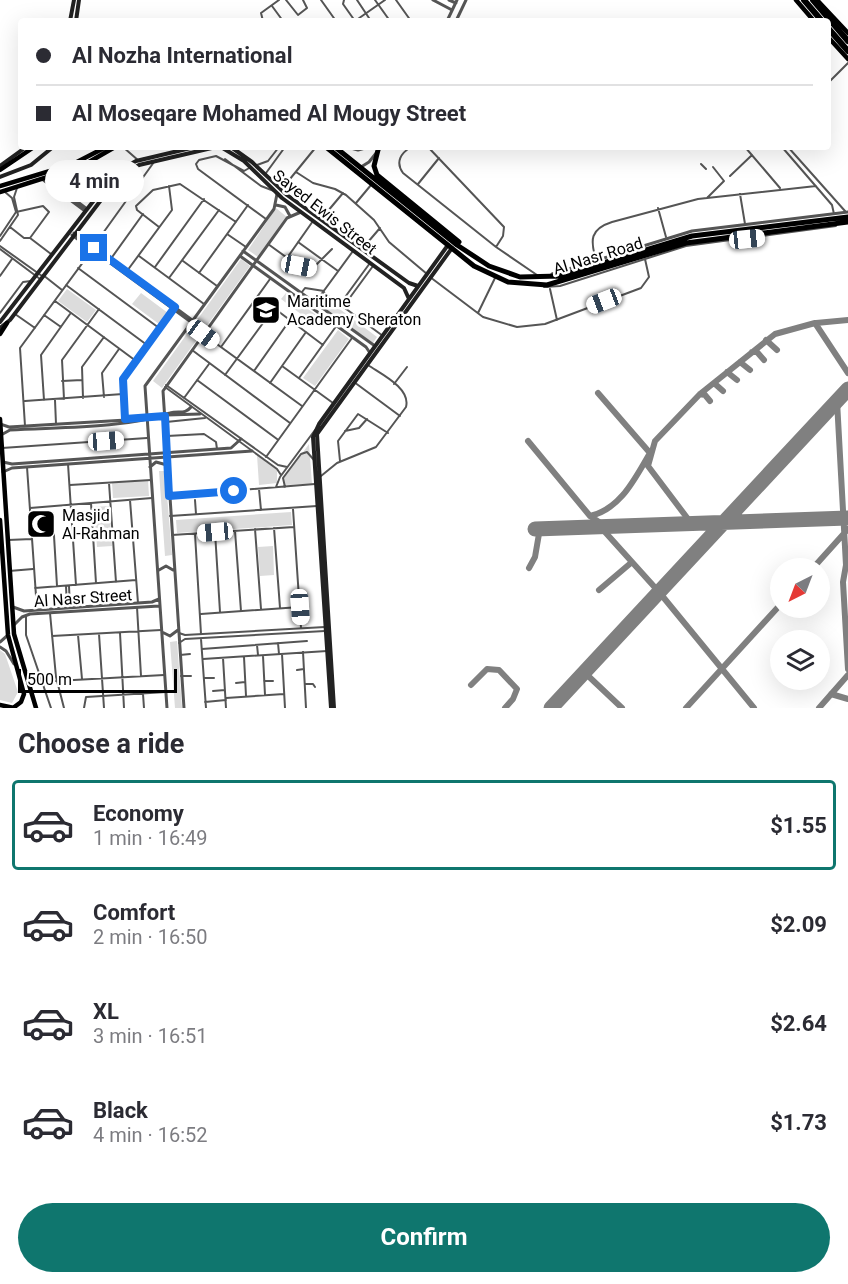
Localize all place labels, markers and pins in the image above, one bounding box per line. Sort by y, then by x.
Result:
place label: Maritime Academy Sheraton [287,292,421,329]
school or university icon: Maritime Academy Sheraton [250,294,282,326]
place label: Masjid Al-Rahman [62,506,140,543]
mosque icon: Masjid Al-Rahman [25,508,57,540]

